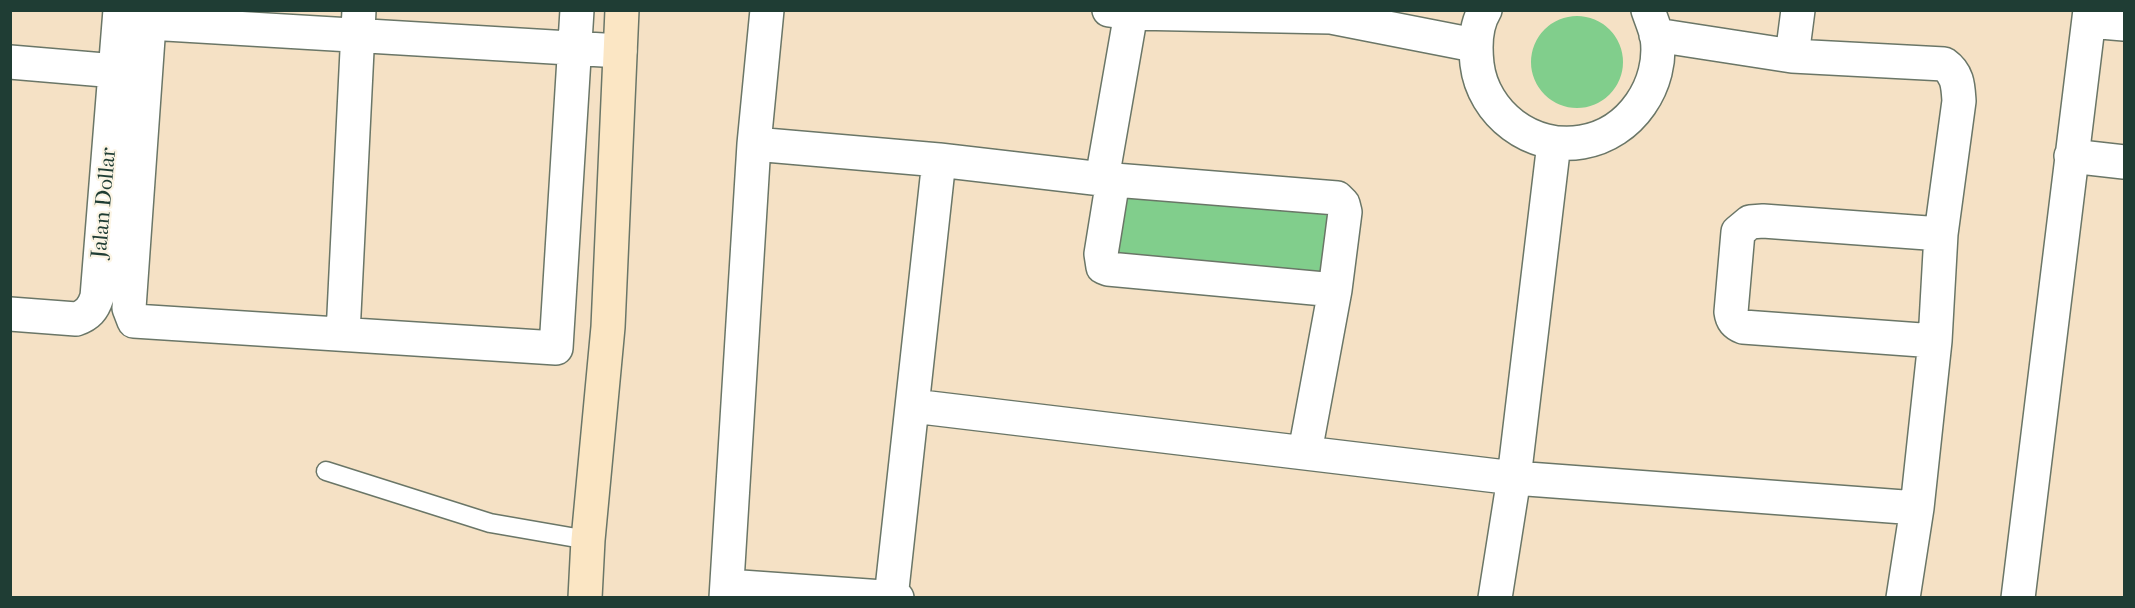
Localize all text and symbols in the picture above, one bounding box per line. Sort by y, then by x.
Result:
street label: Jalan Dollar [87,146,123,260]

